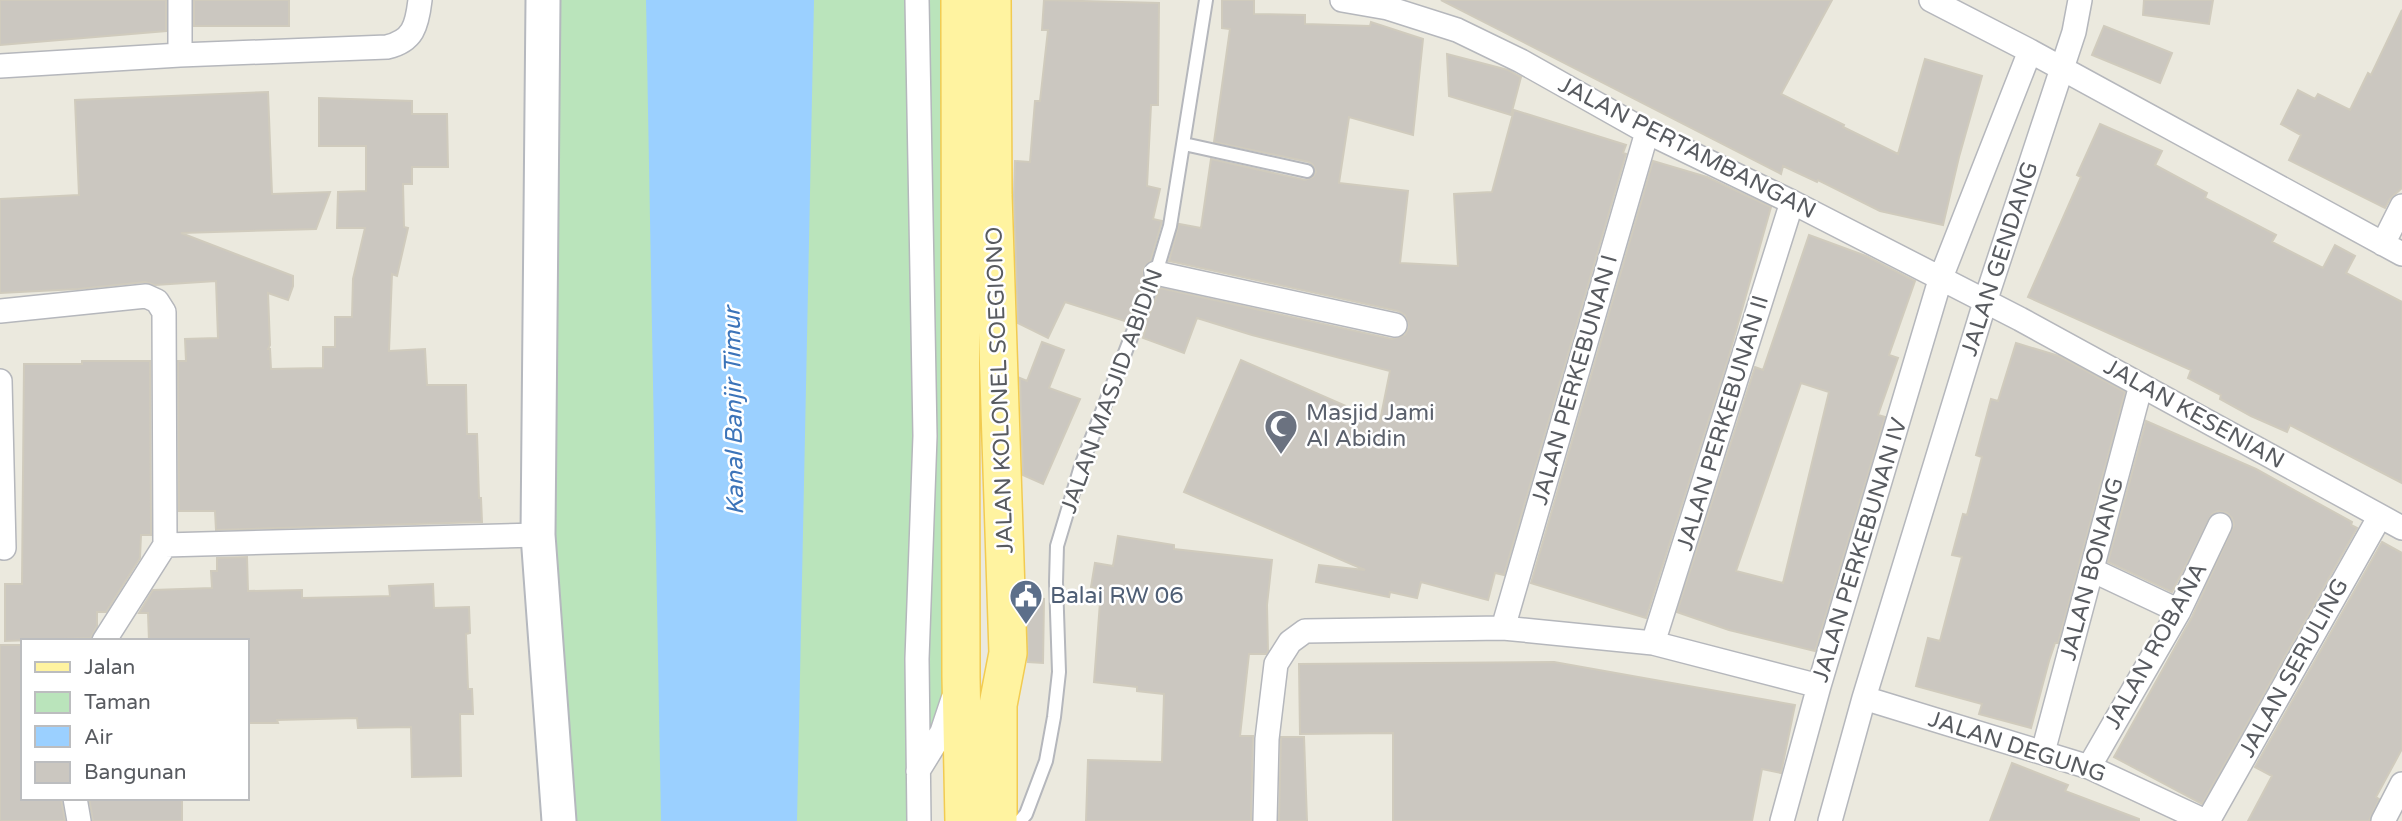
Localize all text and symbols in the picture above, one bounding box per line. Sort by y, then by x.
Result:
street label: JALAN PERTAMBANGAN [1554,71,1820,225]
street label: JALAN GENDANG [1955,158,2045,360]
street label: JALAN KOLONEL SOEGIONO [980,226,1020,554]
street label: JALAN PERKEBUNAN I [1526,252,1624,508]
street label: JALAN MASJID ABIDIN [1055,265,1169,517]
street label: JALAN PERKEBUNAN II [1671,292,1775,554]
water label: Kanal Banjir Timur [718,304,750,515]
street label: JALAN KESENIAN [2099,353,2289,475]
place label: Masjid Jami Al Abidin [1306,399,1435,453]
mosque icon: Masjid Jami Al Abidin [1262,407,1300,456]
street label: JALAN PERKEBUNAN IV [1806,414,1914,686]
street label: JALAN BONANG [2054,474,2130,664]
street label: JALAN ROBANA [2099,558,2213,734]
street label: JALAN SERULING [2233,573,2355,763]
public building icon: Balai RW 06 [1007,577,1045,626]
place label: Balai RW 06 [1050,582,1184,610]
legend [21,639,248,800]
text: Jalan [84,655,135,680]
text: Taman [84,690,151,715]
street label: JALAN DEGUNG [1925,705,2109,789]
text: Air [84,725,113,750]
text: Bangunan [84,760,187,785]

